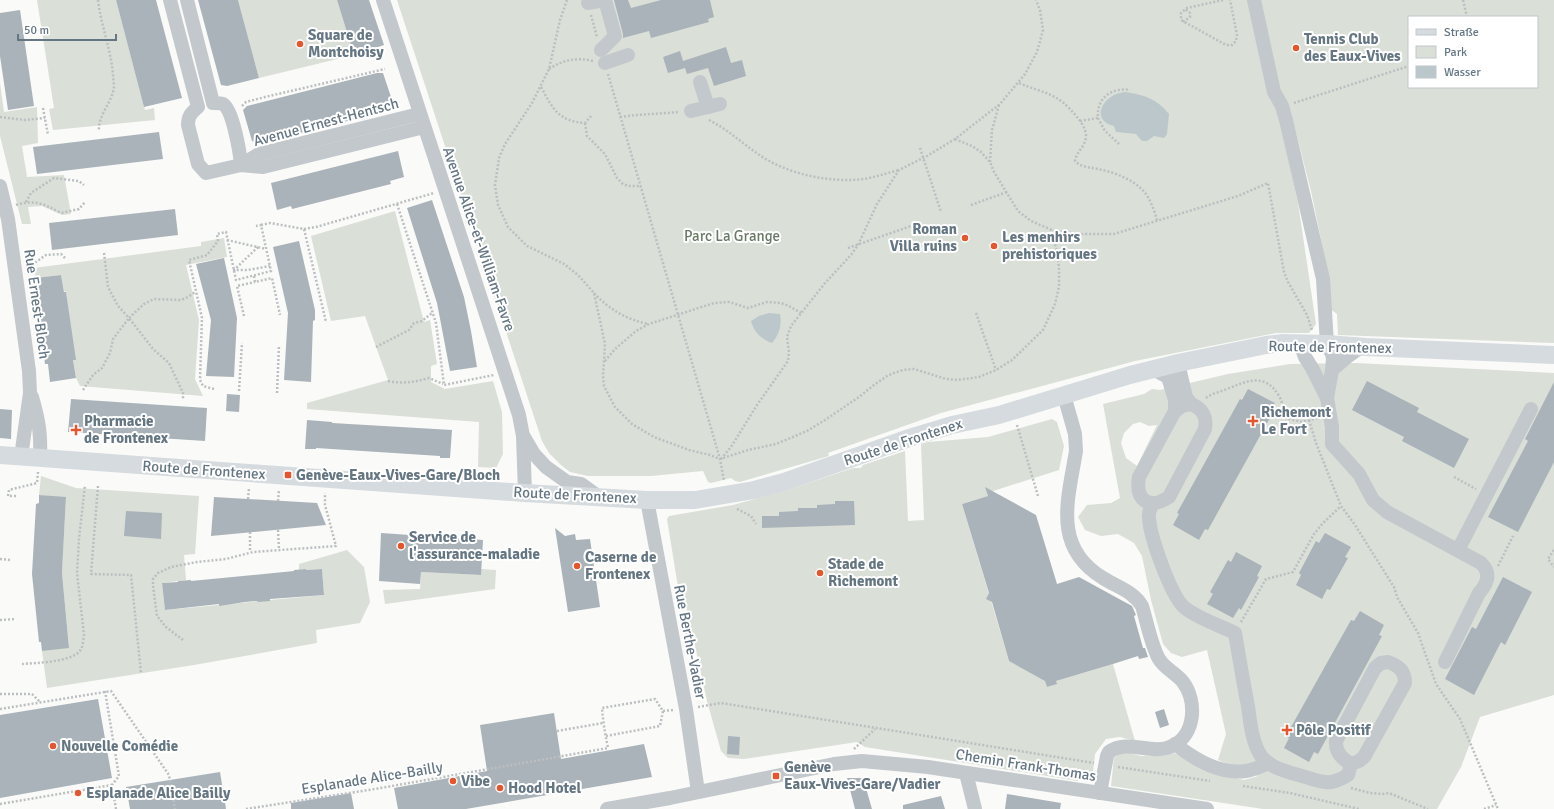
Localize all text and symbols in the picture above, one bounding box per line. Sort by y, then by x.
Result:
scale bar [18,16,116,42]
legend [1408,16,1538,88]
text: 50 m [24,23,49,38]
text: Straße [1444,25,1479,40]
place label: Square de Montchoisy [308,26,384,61]
place label: Tennis Club des Eaux-Vives [1304,30,1401,65]
marker: Square de Montchoisy [295,39,305,49]
marker: Tennis Club des Eaux-Vives [1291,43,1301,53]
text: Park [1444,45,1467,60]
text: Wasser [1444,65,1481,80]
street label: Avenue Ernest-Hentsch [251,94,401,150]
street label: Avenue Alice-et-William-Favre [439,144,519,334]
place label: Roman Villa ruins [890,220,957,255]
park label: Parc La Grange [684,227,780,245]
place label: Les menhirs prehistoriques [1002,228,1097,263]
marker: Roman Villa ruins [960,233,970,243]
marker: Les menhirs prehistoriques [989,241,999,251]
street label: Rue Ernest-Bloch [20,248,54,360]
street label: Route de Frontenex [1268,337,1392,357]
place label: Richemont Le Fort [1261,403,1332,438]
place label: Pharmacie de Frontenex [84,412,169,447]
street label: Route de Frontenex [842,414,965,470]
marker: Richemont Le Fort [1248,416,1258,426]
marker: Pharmacie de Frontenex [71,425,81,435]
street label: Route de Frontenex [142,457,266,483]
place label: Genève-Eaux-Vives-Gare/Bloch [296,466,500,484]
marker: Genève-Eaux-Vives-Gare/Bloch [283,470,293,480]
street label: Route de Frontenex [513,483,637,507]
place label: Service de l'assurance-maladie [409,528,540,563]
marker: Service de l'assurance-maladie [396,541,406,551]
place label: Caserne de Frontenex [585,548,656,583]
place label: Stade de Richemont [828,555,899,590]
marker: Caserne de Frontenex [572,561,582,571]
marker: Stade de Richemont [815,568,825,578]
street label: Rue Berthe-Vadier [670,583,710,701]
place label: Pôle Positif [1296,721,1372,739]
marker: Pôle Positif [1281,724,1293,736]
place label: Nouvelle Comédie [61,737,178,755]
marker: Nouvelle Comédie [48,741,58,751]
street label: Chemin Frank-Thomas [954,745,1098,785]
street label: Esplanade Alice-Bailly [300,758,444,798]
place label: Genève Eaux-Vives-Gare/Vadier [784,758,941,793]
marker: Genève Eaux-Vives-Gare/Vadier [771,771,781,781]
place label: Vibe [461,772,490,790]
marker: Vibe [448,776,458,786]
place label: Hood Hotel [508,779,581,797]
marker: Hood Hotel [495,783,505,793]
place label: Esplanade Alice Bailly [86,784,231,802]
marker: Esplanade Alice Bailly [73,788,83,798]

